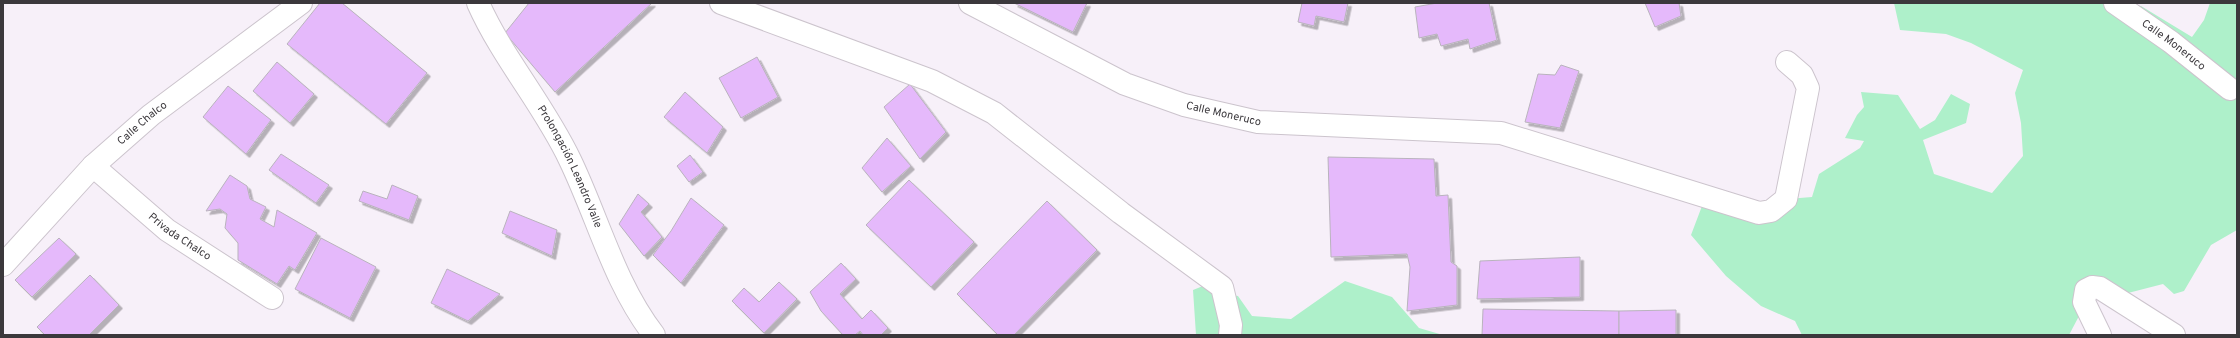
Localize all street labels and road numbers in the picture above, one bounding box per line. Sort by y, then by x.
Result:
street label: Calle Moneruco [2139,17,2208,74]
street label: Calle Chalco [114,98,170,148]
street label: Calle Moneruco [1185,99,1262,129]
street label: Prolongación Leandro Valle [534,103,605,230]
street label: Privada Chalco [145,210,214,264]

